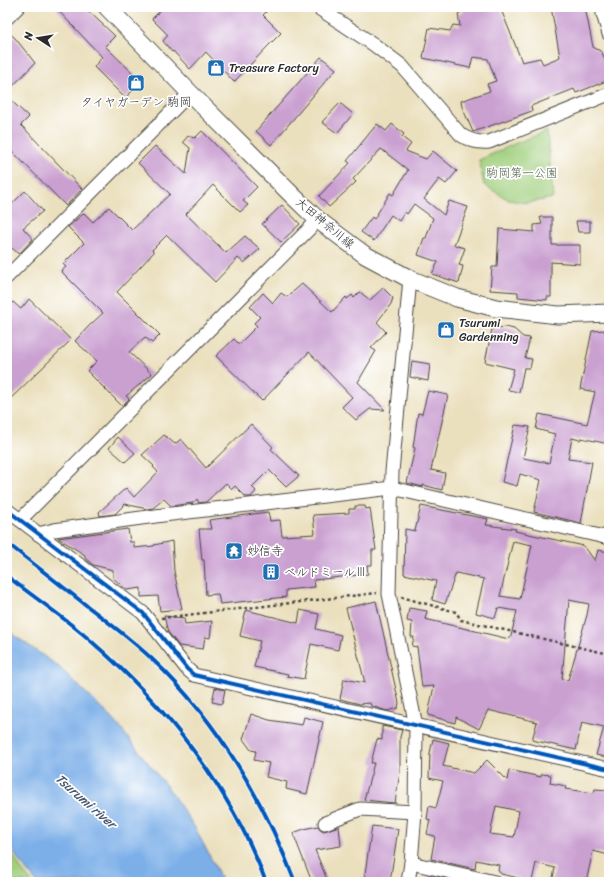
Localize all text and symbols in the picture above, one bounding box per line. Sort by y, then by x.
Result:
north arrow [18,18,58,58]
text: N [18,30,39,43]
place label: Treasure Factory [229,57,320,79]
shop icon: Treasure Factory [206,58,226,78]
shop icon: タイヤガーデン 駒岡 [126,73,146,93]
place label: タイヤガーデン 駒岡 [81,91,191,113]
park label: 駒岡第一公園 [486,162,558,184]
street label: 大田神奈川線 [290,191,360,255]
place label: Tsurumi Gardenning [459,312,519,348]
shop icon: Tsurumi Gardenning [436,320,456,340]
place label: 妙信寺 [247,540,283,562]
temple icon: 妙信寺 [224,541,244,561]
place label: ベルドミールⅢ [284,561,367,583]
building icon: ベルドミールⅢ [261,562,281,582]
water label: Tsurumi river [50,768,124,836]

